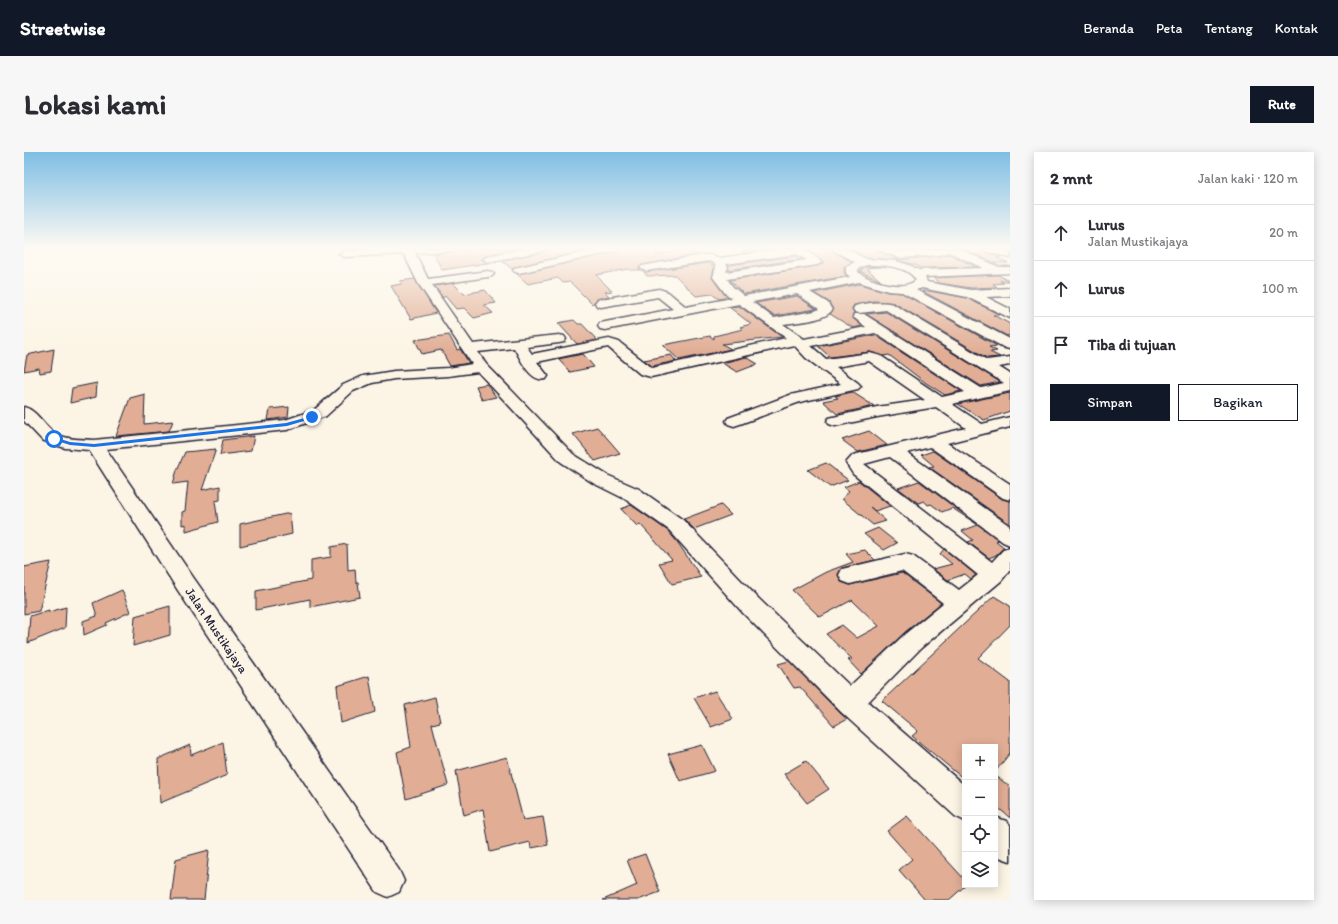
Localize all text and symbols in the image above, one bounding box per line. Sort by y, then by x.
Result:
text: Streetwise [20,17,106,40]
text: Beranda [1083,20,1134,37]
text: Peta [1156,20,1182,37]
text: Tentang [1204,20,1253,37]
text: Kontak [1275,20,1318,37]
button: Rute [1250,86,1314,123]
text: Lokasi kami [24,87,166,121]
text: 2 mnt [1050,168,1093,188]
text: Jalan kaki · 120 m [1198,171,1298,186]
text: Lurus [1088,216,1125,234]
icon: ahead [1050,222,1072,244]
text: 20 m [1269,225,1298,240]
text: Jalan Mustikajaya [1088,234,1188,249]
icon: ahead [1050,278,1072,300]
text: Lurus [1088,280,1125,298]
text: 100 m [1262,281,1298,296]
icon: arrive [1050,334,1072,356]
text: Tiba di tujuan [1088,336,1176,354]
button: Simpan [1050,384,1170,421]
button: Bagikan [1178,384,1298,421]
route end [303,408,321,426]
route start [45,430,63,448]
street label: Jalan Mustikajaya [182,584,251,676]
map controls [962,744,998,888]
button: + [962,744,998,780]
button: − [962,780,998,816]
button: locate [962,816,998,852]
button: layers [962,852,998,888]

